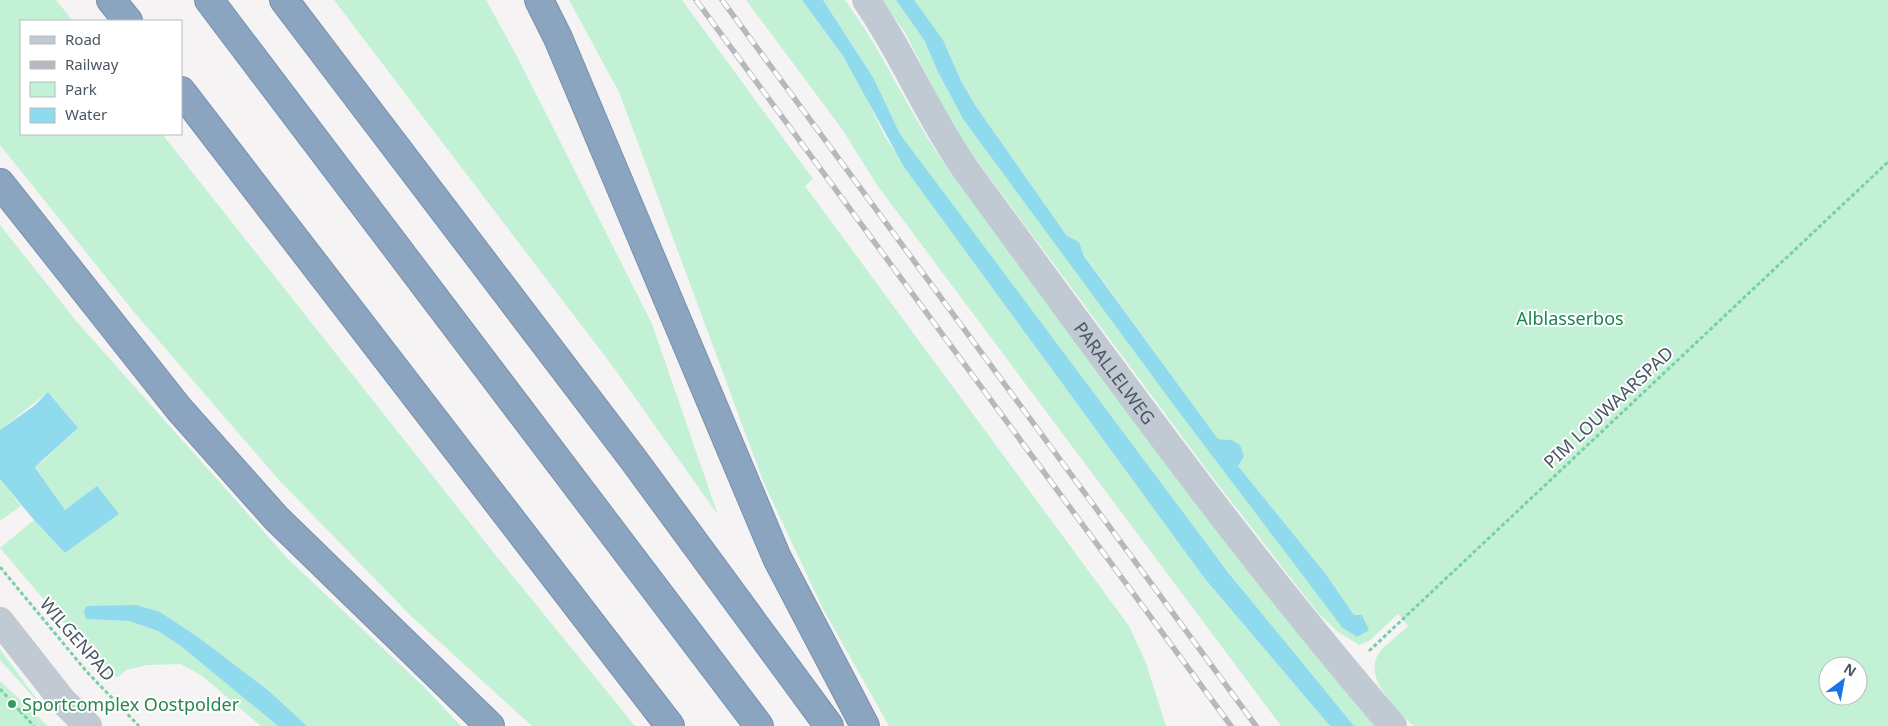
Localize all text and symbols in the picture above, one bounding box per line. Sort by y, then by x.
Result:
legend [20,20,182,135]
text: Road [65,29,101,49]
text: Railway [65,54,119,74]
text: Park [65,79,97,99]
text: Water [65,104,107,124]
park label: Alblasserbos [1516,306,1624,330]
street label: PARALLELWEG [1069,317,1161,429]
street label: PIM LOUWAARSPAD [1538,341,1678,473]
street label: WILGENPAD [35,592,121,686]
north arrow [1818,656,1868,706]
text: N [1840,658,1860,681]
place label: Sportcomplex Oostpolder [22,692,240,716]
marker: Sportcomplex Oostpolder [6,698,18,710]

